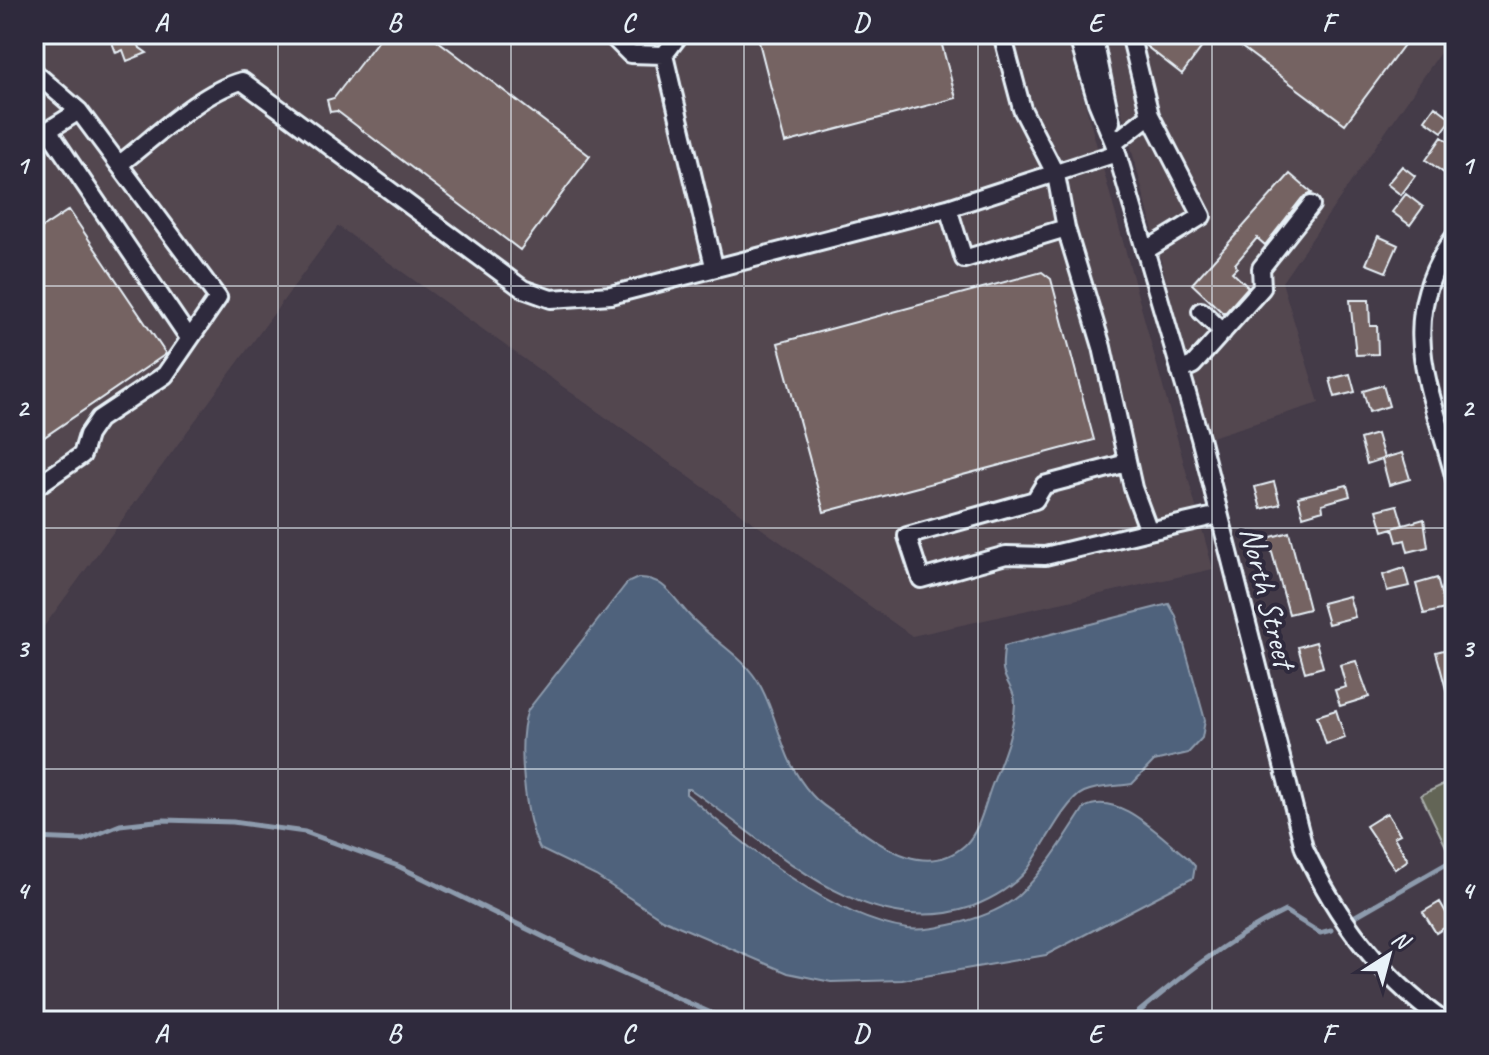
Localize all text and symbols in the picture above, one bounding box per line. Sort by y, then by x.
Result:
text: A [154,6,169,39]
text: B [387,6,403,39]
text: C [622,6,638,39]
text: D [853,6,871,39]
text: E [1088,6,1106,39]
text: F [1322,6,1340,39]
text: 1 [16,149,31,182]
text: 1 [1461,149,1476,182]
text: 2 [16,391,30,424]
text: 2 [1461,391,1475,424]
street label: North Street [1231,522,1306,676]
text: 3 [16,632,30,665]
text: 3 [1461,632,1475,665]
text: 4 [16,874,31,907]
text: 4 [1461,874,1476,907]
north arrow [1349,915,1429,995]
text: N [1386,924,1417,957]
text: A [154,1017,169,1050]
text: B [387,1017,403,1050]
text: C [622,1017,638,1050]
text: D [853,1017,871,1050]
text: E [1088,1017,1106,1050]
text: F [1322,1017,1340,1050]

